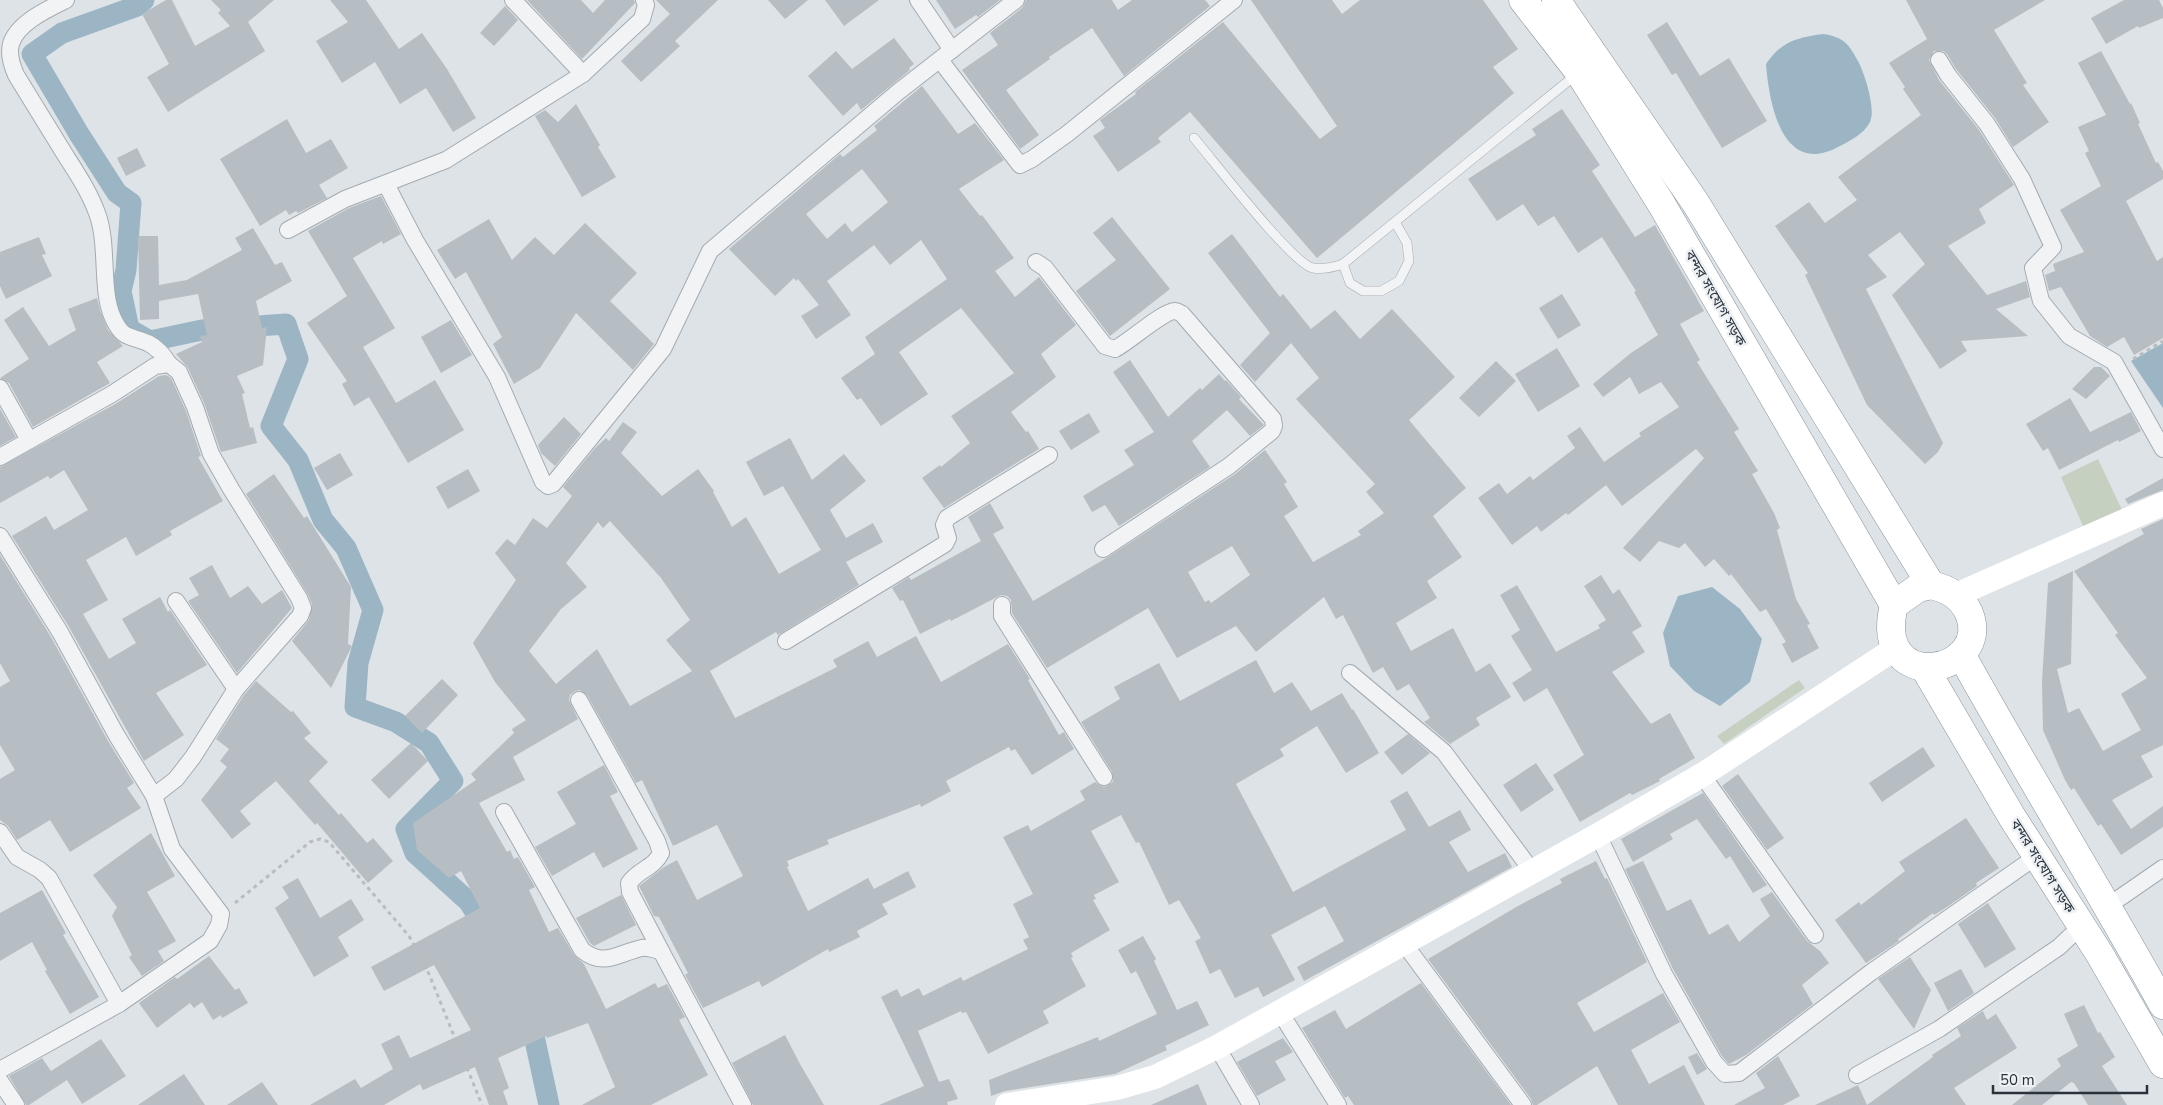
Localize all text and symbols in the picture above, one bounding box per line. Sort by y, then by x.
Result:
street label: বন্দর সংযোগ সড়ক [1680,246,1751,350]
street label: বন্দর সংযোগ সড়ক [2006,815,2079,917]
scale bar [1993,1062,2147,1094]
text: 50 m [2000,1070,2035,1090]

